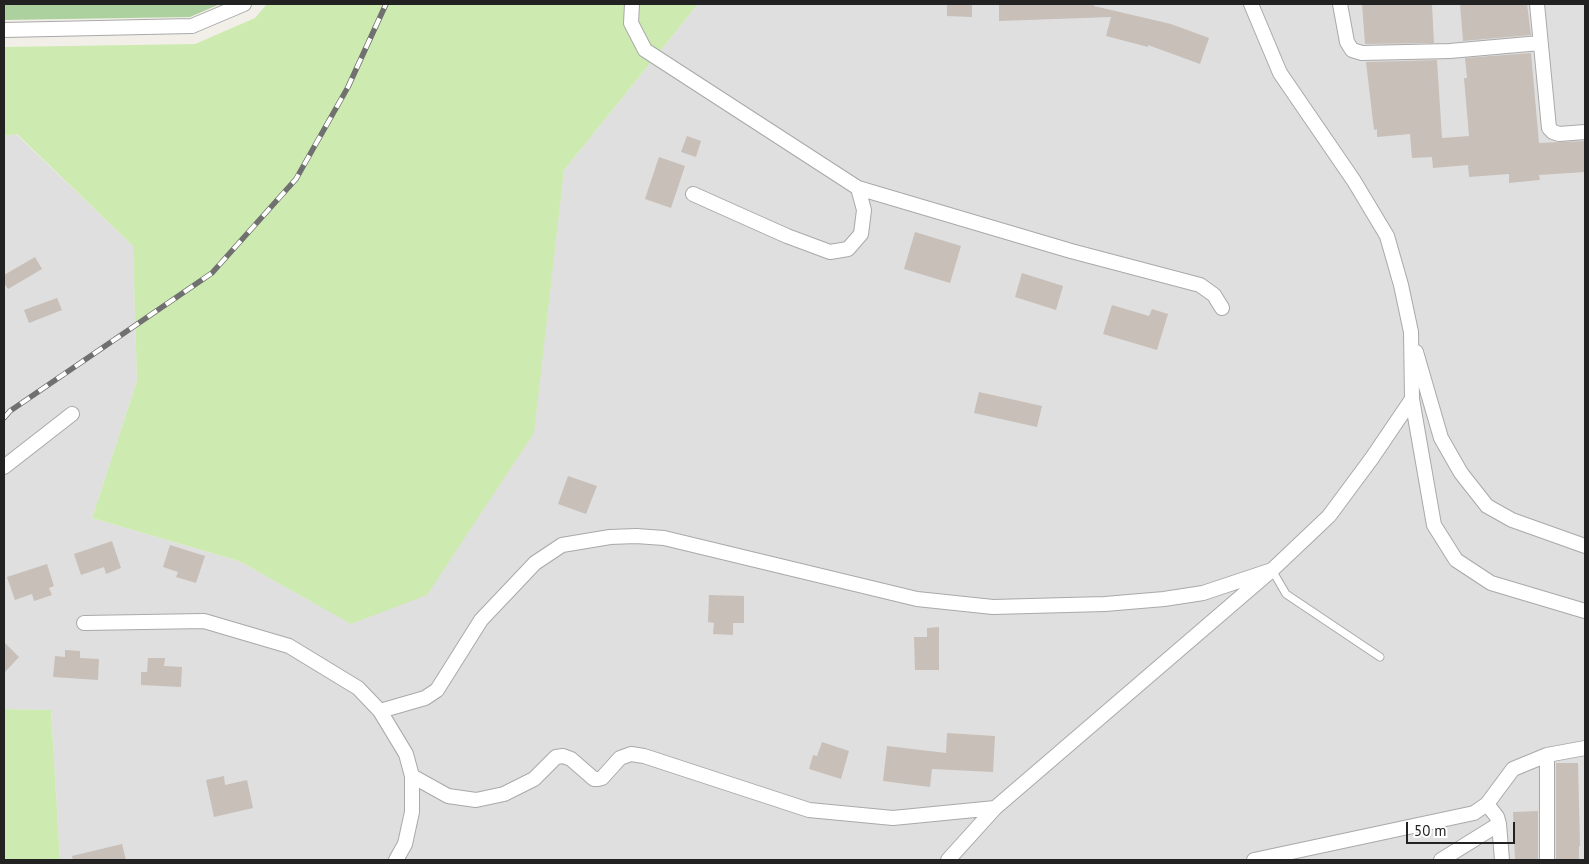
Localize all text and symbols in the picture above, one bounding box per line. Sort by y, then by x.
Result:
scale bar [1409,812,1518,844]
text: 50 m [1414,821,1447,840]

